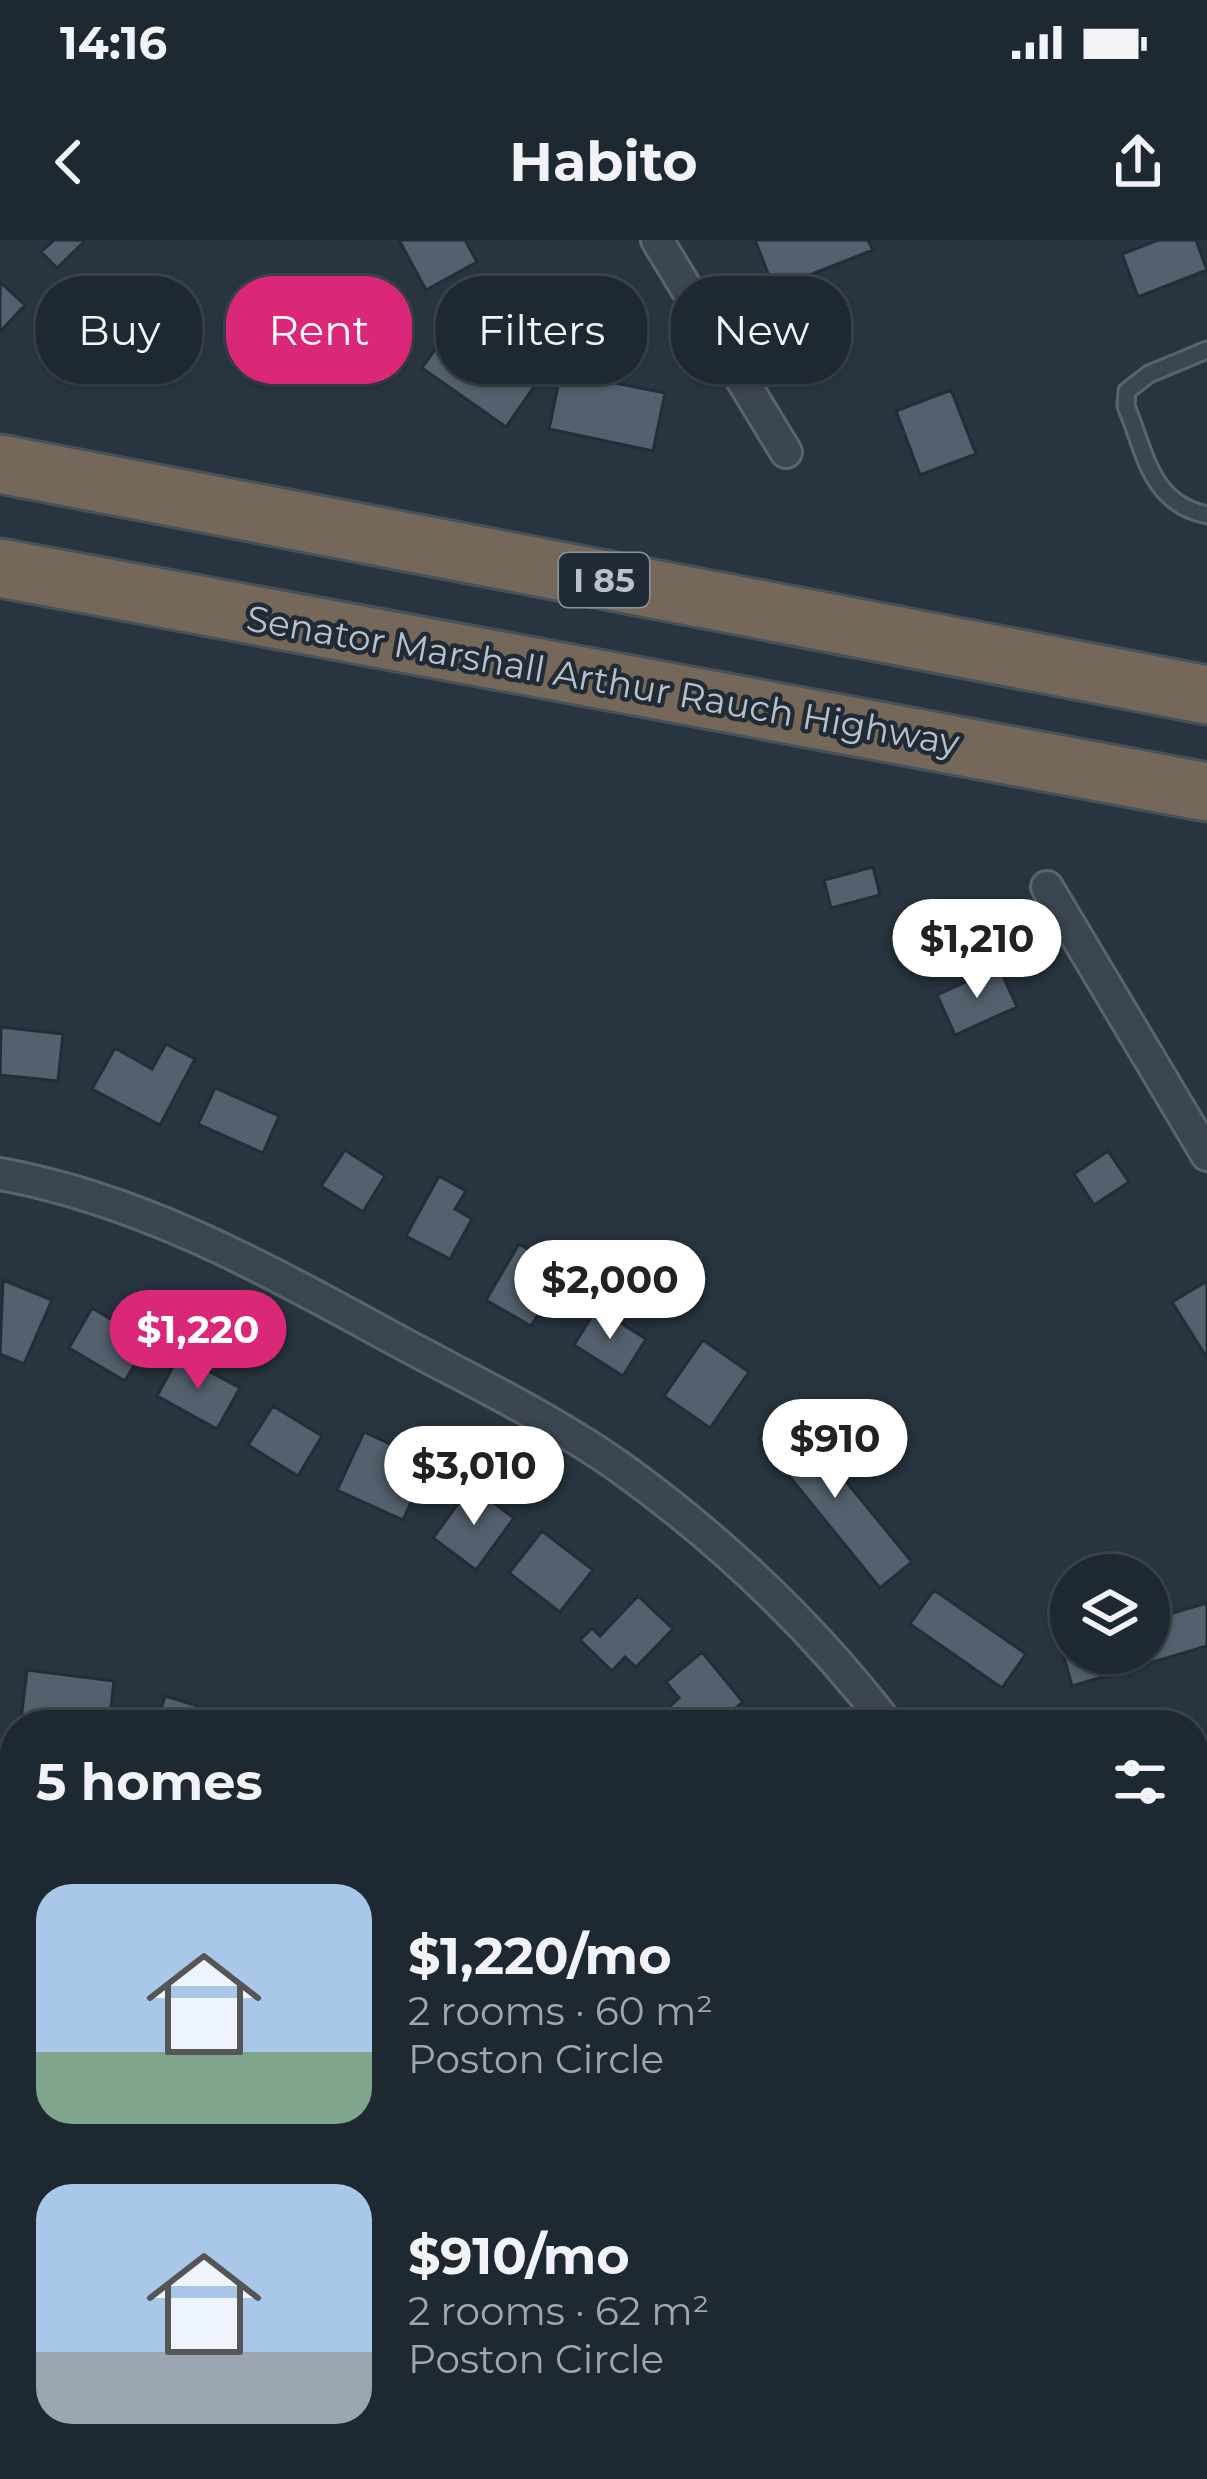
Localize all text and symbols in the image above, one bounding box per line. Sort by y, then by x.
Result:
text: 14:16 [60,15,167,70]
icon: back [36,129,102,195]
text: Habito [509,129,698,195]
icon: share [1105,129,1171,195]
chip: Buy [36,276,202,384]
chip: Rent [226,276,412,384]
chip: Filters [436,276,647,384]
chip: New [671,276,851,384]
road number: I 85 [559,553,649,607]
street label: Senator Marshall Arthur Rauch Highway [243,596,963,765]
pin: $1,210 [879,899,1075,1001]
text: $1,210 [919,914,1035,962]
pin: $2,000 [512,1240,708,1342]
text: $2,000 [541,1255,679,1303]
pin: $1,220 [100,1290,296,1392]
text: $1,220 [137,1305,259,1353]
pin: $910 [764,1399,906,1501]
text: $910 [790,1414,880,1462]
pin: $3,010 [376,1426,572,1528]
text: $3,010 [411,1441,537,1489]
map controls [1050,1554,1170,1674]
button: layers [1050,1554,1170,1674]
icon: filters [1107,1749,1173,1815]
text: 5 homes [36,1751,263,1813]
text: $1,220/mo [408,1925,672,1987]
icon: home [132,1932,276,2076]
text: 2 rooms · 60 m² [408,1987,713,2035]
text: Poston Circle [408,2035,664,2083]
text: $910/mo [408,2225,630,2287]
icon: home [132,2232,276,2376]
text: 2 rooms · 62 m² [408,2287,709,2335]
text: Poston Circle [408,2335,664,2383]

